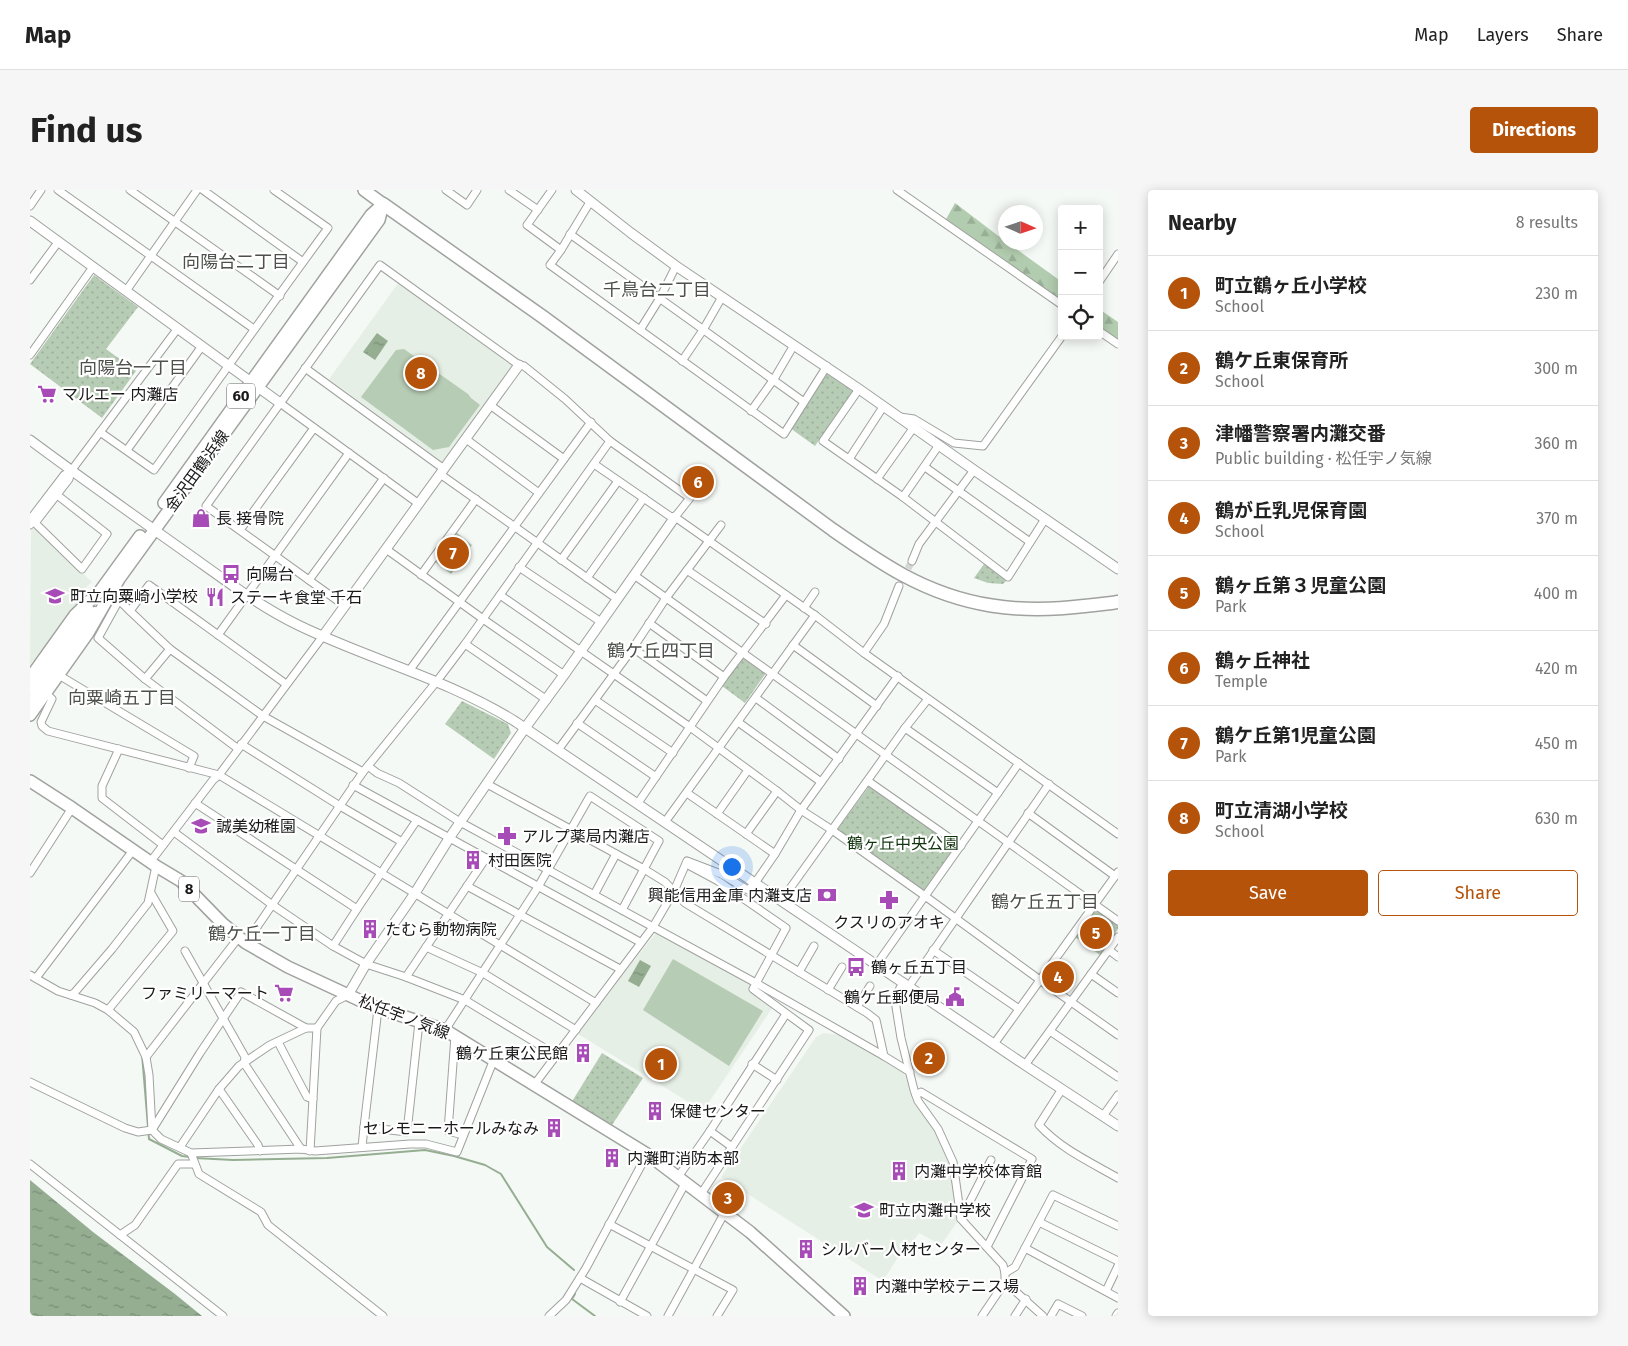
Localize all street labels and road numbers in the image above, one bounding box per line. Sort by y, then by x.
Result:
road number: 60 [227,384,255,408]
street label: 金沢田鶴浜線 [161,427,233,515]
road number: 8 [179,876,199,902]
street label: 松任宇ノ気線 [356,991,452,1043]

